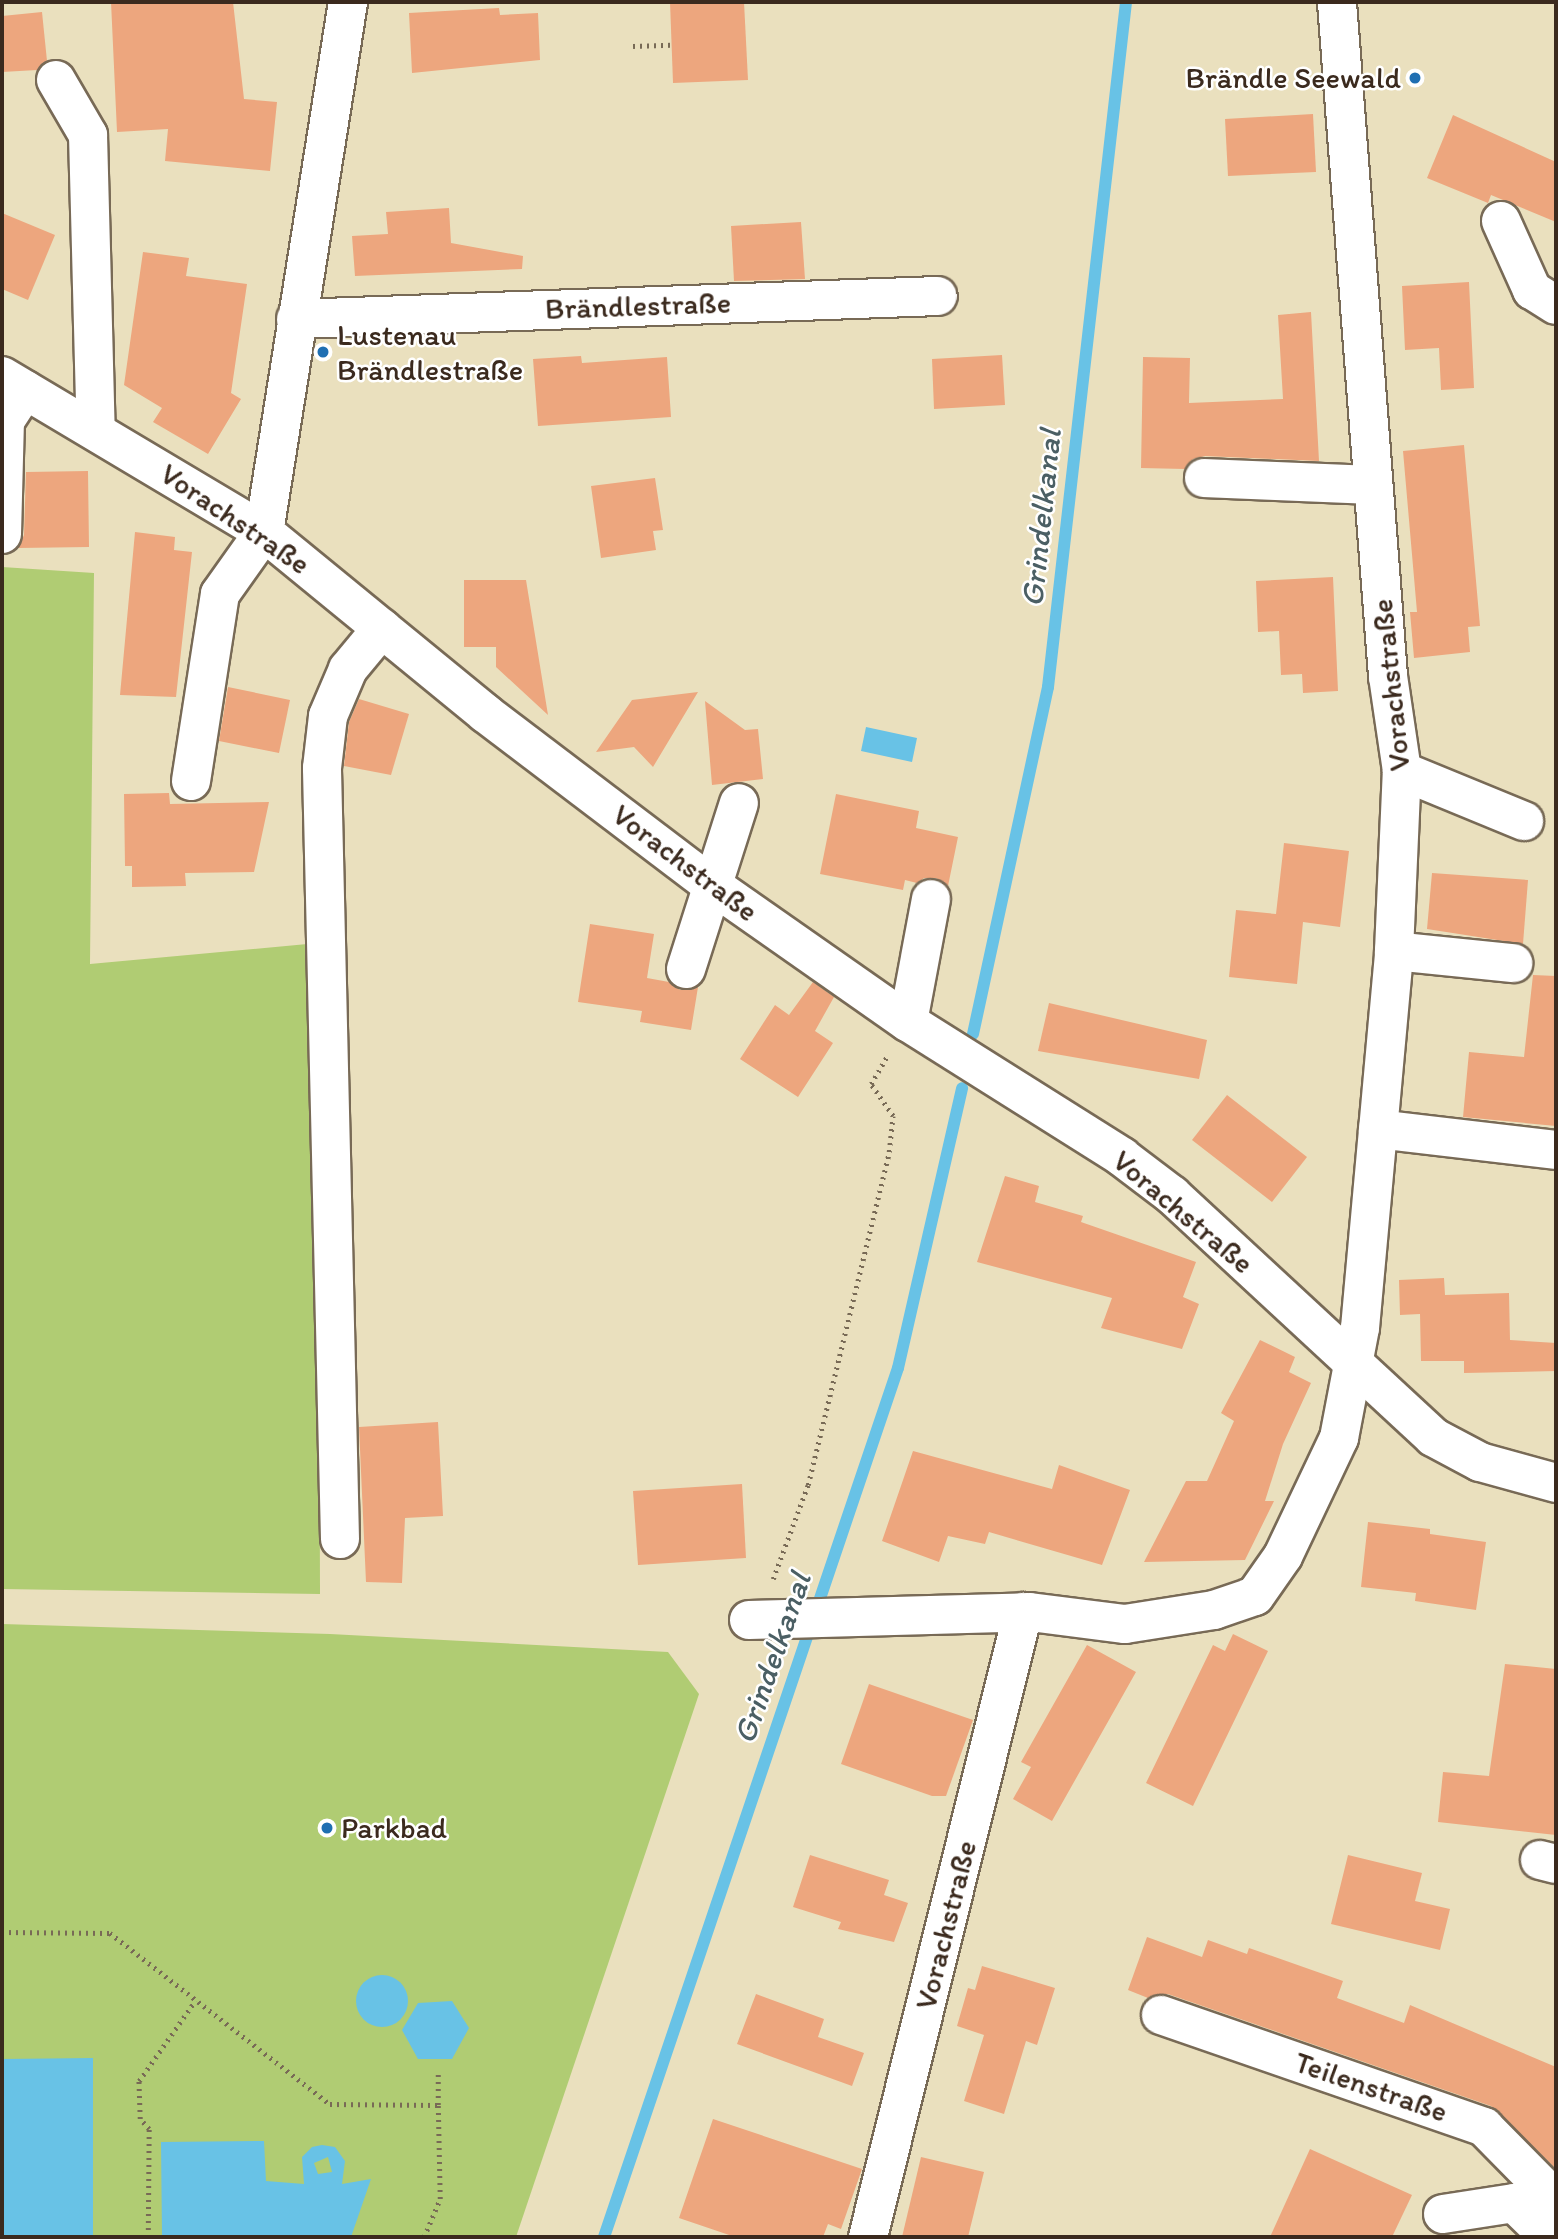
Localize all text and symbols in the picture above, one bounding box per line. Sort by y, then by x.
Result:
place label: Brändle Seewald [1186,60,1401,96]
marker: Brändle Seewald [1407,70,1423,86]
street label: Brändlestraße [544,285,732,327]
place label: Lustenau Brändlestraße [337,317,523,388]
marker: Lustenau Brändlestraße [315,344,331,360]
water label: Grindelkanal [1013,427,1069,609]
street label: Vorachstraße [153,456,317,582]
street label: Vorachstraße [1364,597,1418,773]
street label: Vorachstraße [605,797,765,929]
street label: Vorachstraße [1105,1143,1261,1281]
water label: Grindelkanal [725,1567,819,1749]
place label: Parkbad [341,1810,447,1846]
marker: Parkbad [319,1820,335,1836]
street label: Vorachstraße [908,1837,984,2013]
street label: Teilenstraße [1290,2044,1452,2130]

